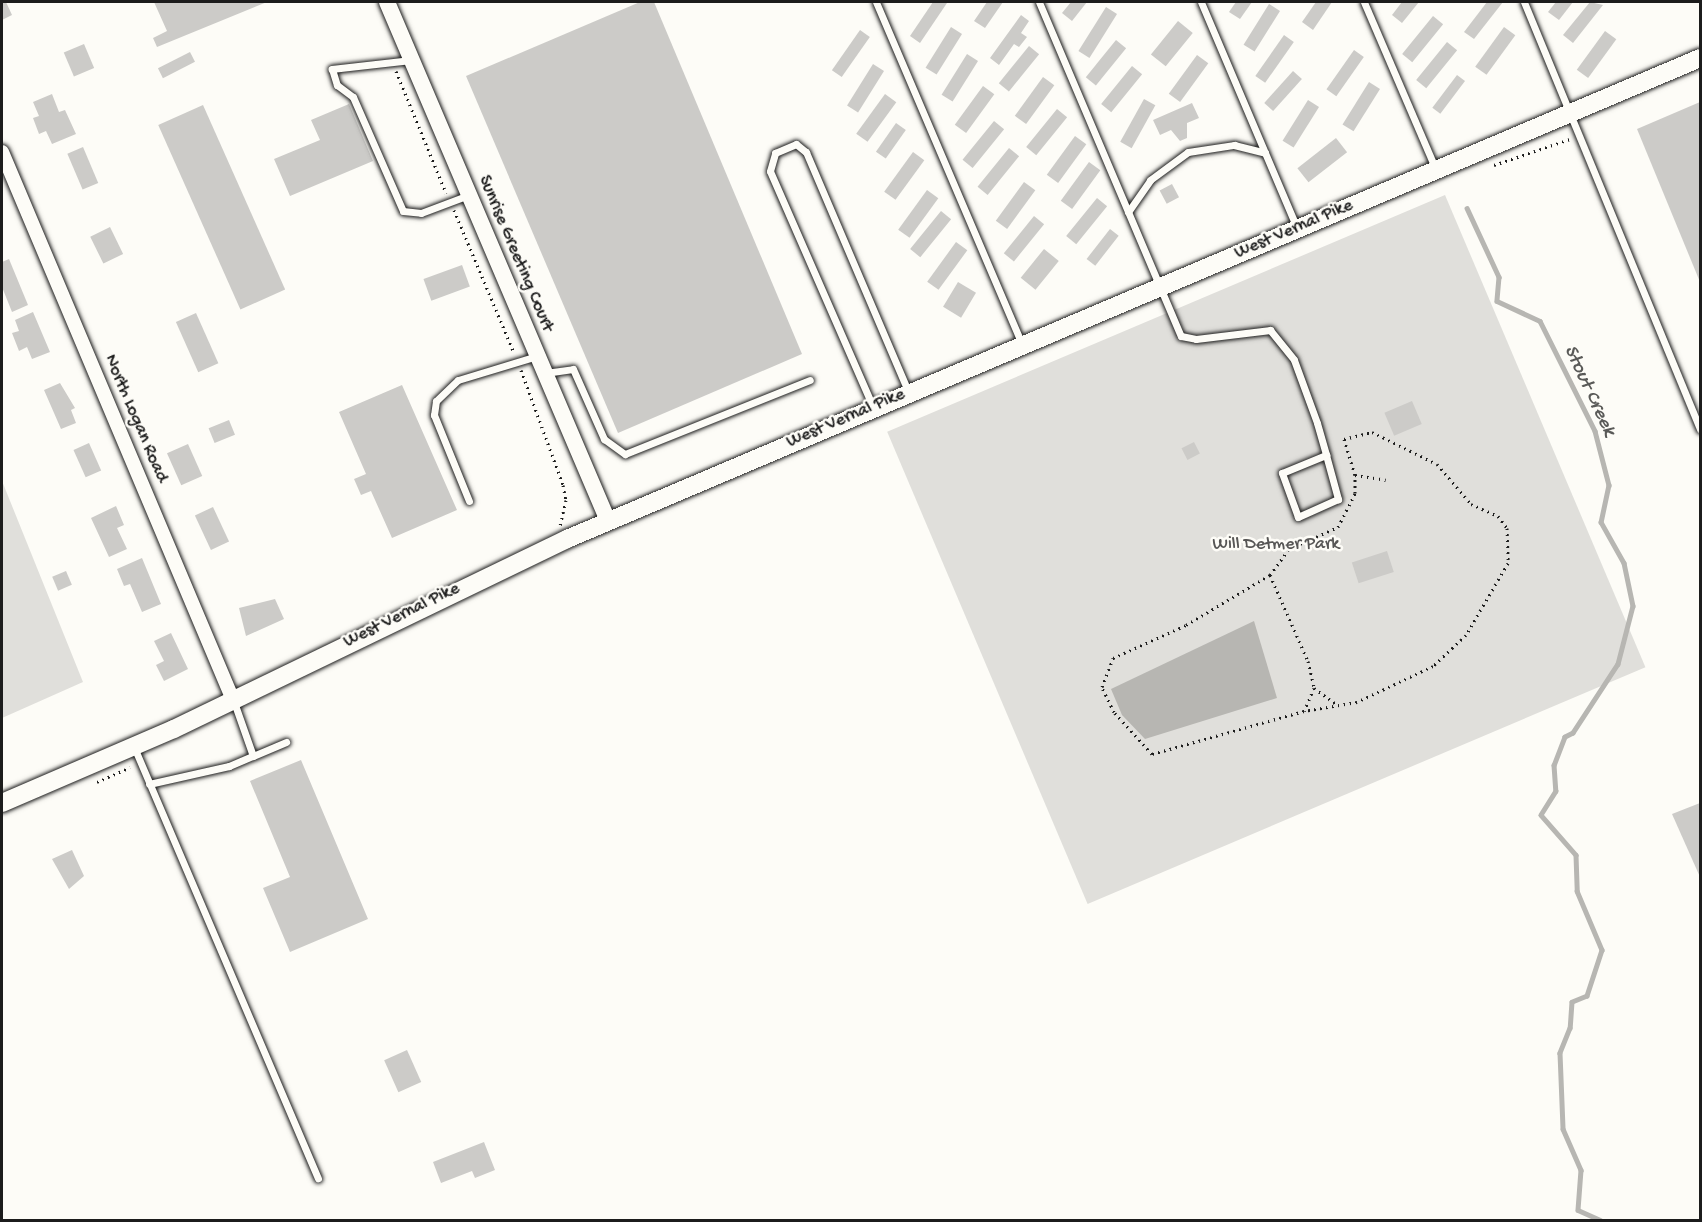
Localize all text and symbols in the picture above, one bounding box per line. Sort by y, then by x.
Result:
street label: Sunrise Greeting Court [472,173,558,335]
street label: West Vernal Pike [1232,195,1356,265]
water label: Stout Creek [1558,342,1620,440]
street label: North Logan Road [98,352,172,486]
street label: West Vernal Pike [784,384,908,454]
park label: Will Detmer Park [1213,534,1339,556]
street label: West Vernal Pike [340,579,464,653]

